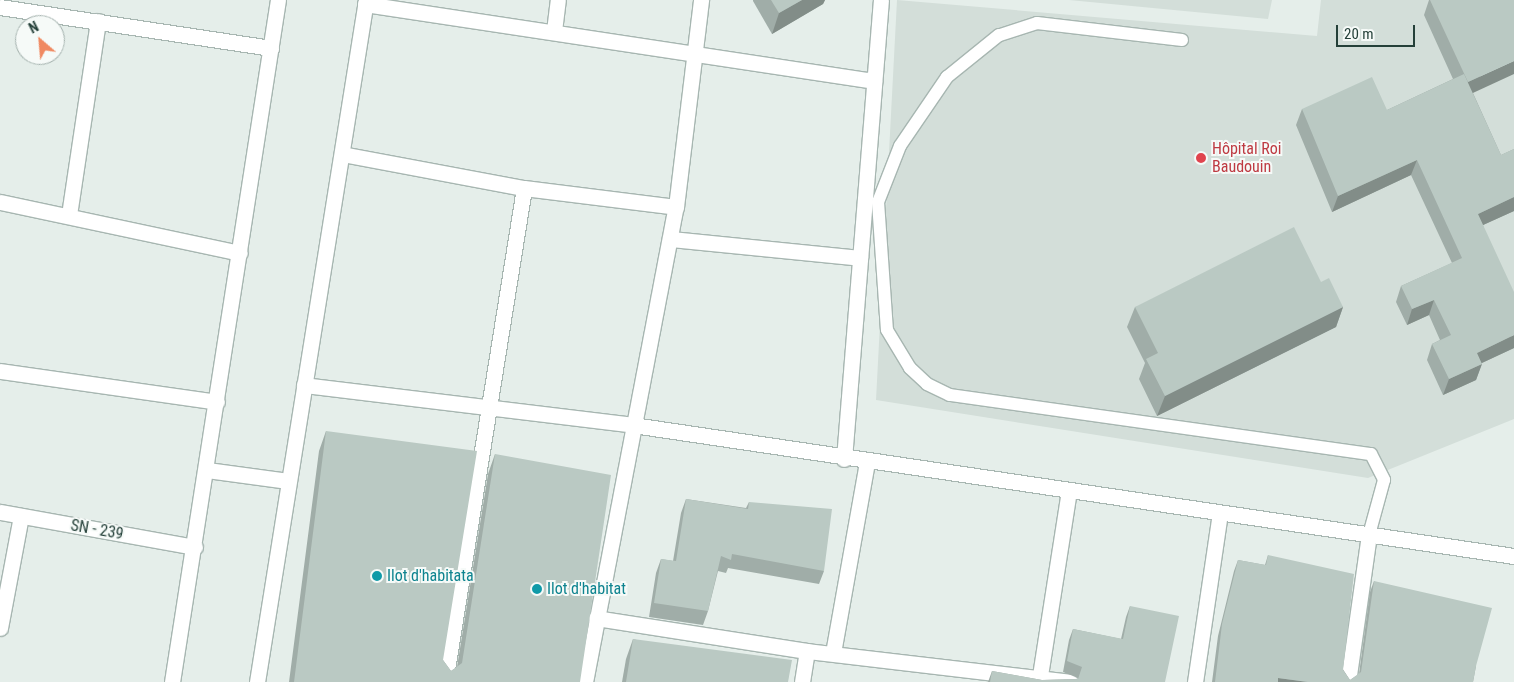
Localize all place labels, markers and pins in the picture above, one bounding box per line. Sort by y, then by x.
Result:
place label: Hôpital Roi Baudouin [1212,139,1281,177]
marker: Hôpital Roi Baudouin [1194,151,1208,165]
place label: Ilot d'habitata [387,566,474,586]
marker: Ilot d'habitata [371,570,383,582]
place label: Ilot d'habitat [547,579,626,599]
marker: Ilot d'habitat [531,583,543,595]

